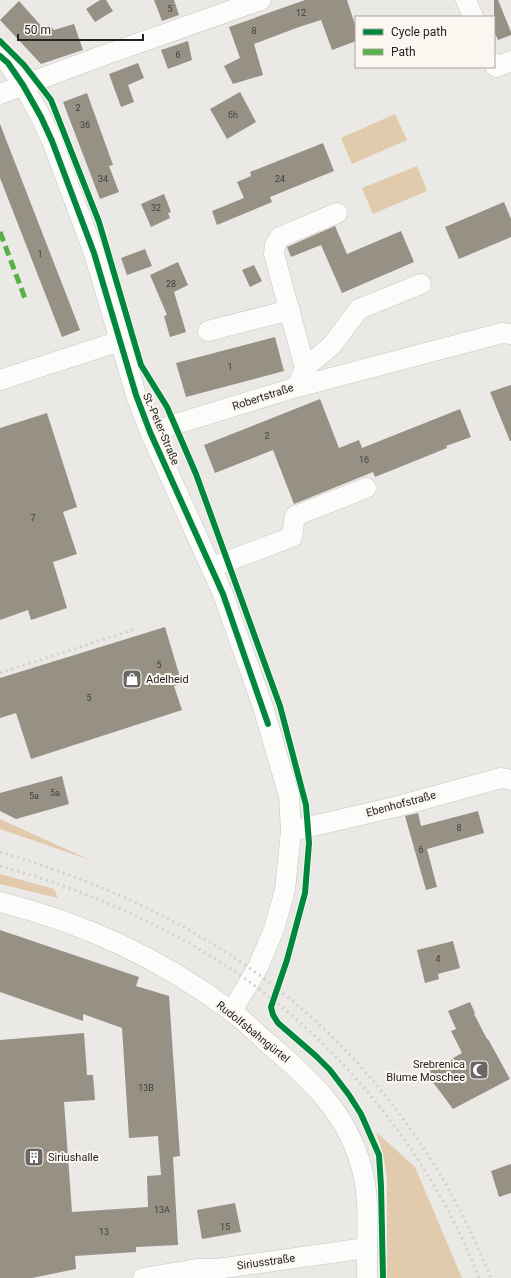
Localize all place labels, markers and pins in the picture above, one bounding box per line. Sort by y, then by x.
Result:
shop icon: Adelheid [121,668,143,690]
place label: Adelheid [146,673,189,686]
place label: Srebrenica Blume Moschee [386,1058,465,1084]
mosque icon: Srebrenica Blume Moschee [468,1059,490,1081]
building icon: Siriushalle [23,1146,45,1168]
place label: Siriushalle [48,1151,99,1164]

